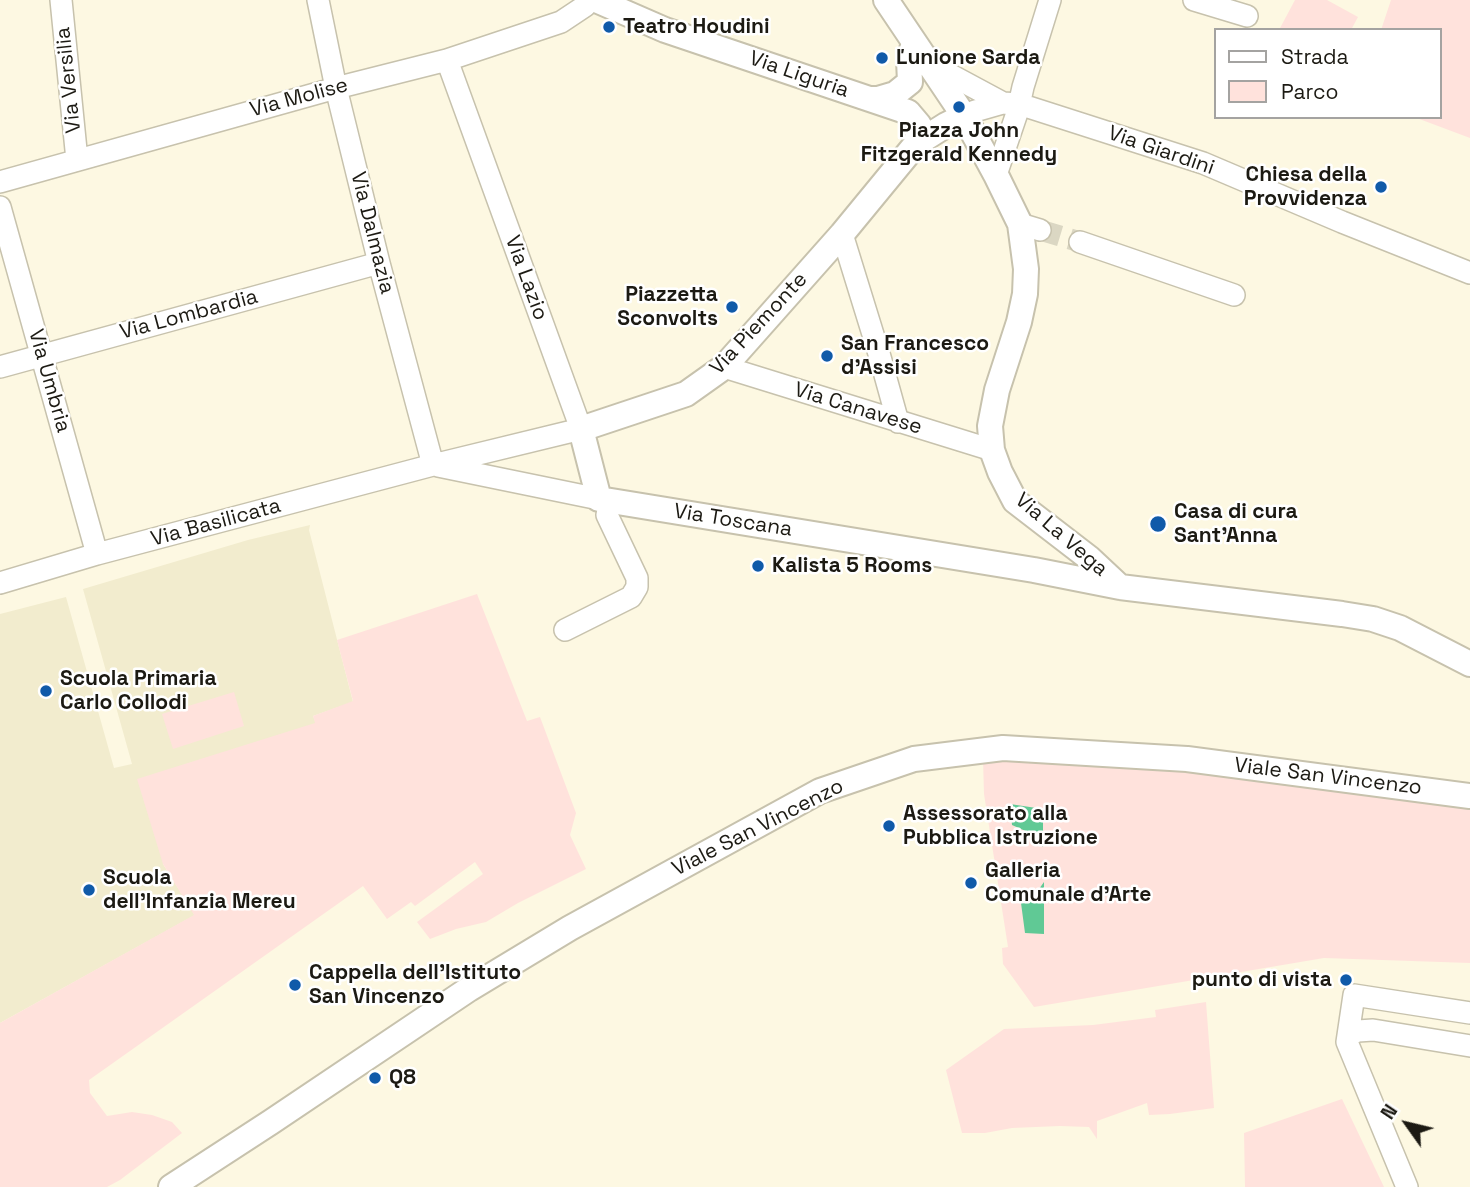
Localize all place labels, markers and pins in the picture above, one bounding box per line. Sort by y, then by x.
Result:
place label: Teatro Houdini [623,14,770,40]
marker: Teatro Houdini [601,19,617,35]
place label: Ľunione Sarda [896,45,1040,71]
marker: Ľunione Sarda [874,50,890,66]
marker: Piazza John Fitzgerald Kennedy [951,99,967,115]
place label: Piazza John Fitzgerald Kennedy [861,118,1057,168]
place label: Chiesa della Provvidenza [1244,162,1367,212]
marker: Chiesa della Provvidenza [1373,179,1389,195]
place label: Piazzetta Sconvolts [617,282,718,332]
marker: Piazzetta Sconvolts [724,299,740,315]
place label: San Francesco d'Assisi [841,331,989,381]
marker: San Francesco d'Assisi [819,348,835,364]
place label: Casa di cura Sant'Anna [1174,499,1298,549]
marker: Casa di cura Sant'Anna [1148,514,1168,534]
place label: Kalista 5 Rooms [772,553,932,579]
marker: Kalista 5 Rooms [750,558,766,574]
place label: Scuola Primaria Carlo Collodi [60,666,217,716]
marker: Scuola Primaria Carlo Collodi [38,683,54,699]
place label: Assessorato alla Pubblica Istruzione [903,801,1098,851]
marker: Assessorato alla Pubblica Istruzione [881,818,897,834]
place label: Galleria Comunale d'Arte [985,858,1151,908]
place label: Scuola dell'Infanzia Mereu [103,865,296,915]
marker: Galleria Comunale d'Arte [963,875,979,891]
marker: Scuola dell'Infanzia Mereu [81,882,97,898]
place label: Cappella dell'Istituto San Vincenzo [309,960,521,1010]
place label: punto di vista [1192,967,1332,993]
marker: punto di vista [1338,972,1354,988]
marker: Cappella dell'Istituto San Vincenzo [287,977,303,993]
place label: Q8 [389,1065,416,1091]
marker: Q8 [367,1070,383,1086]

